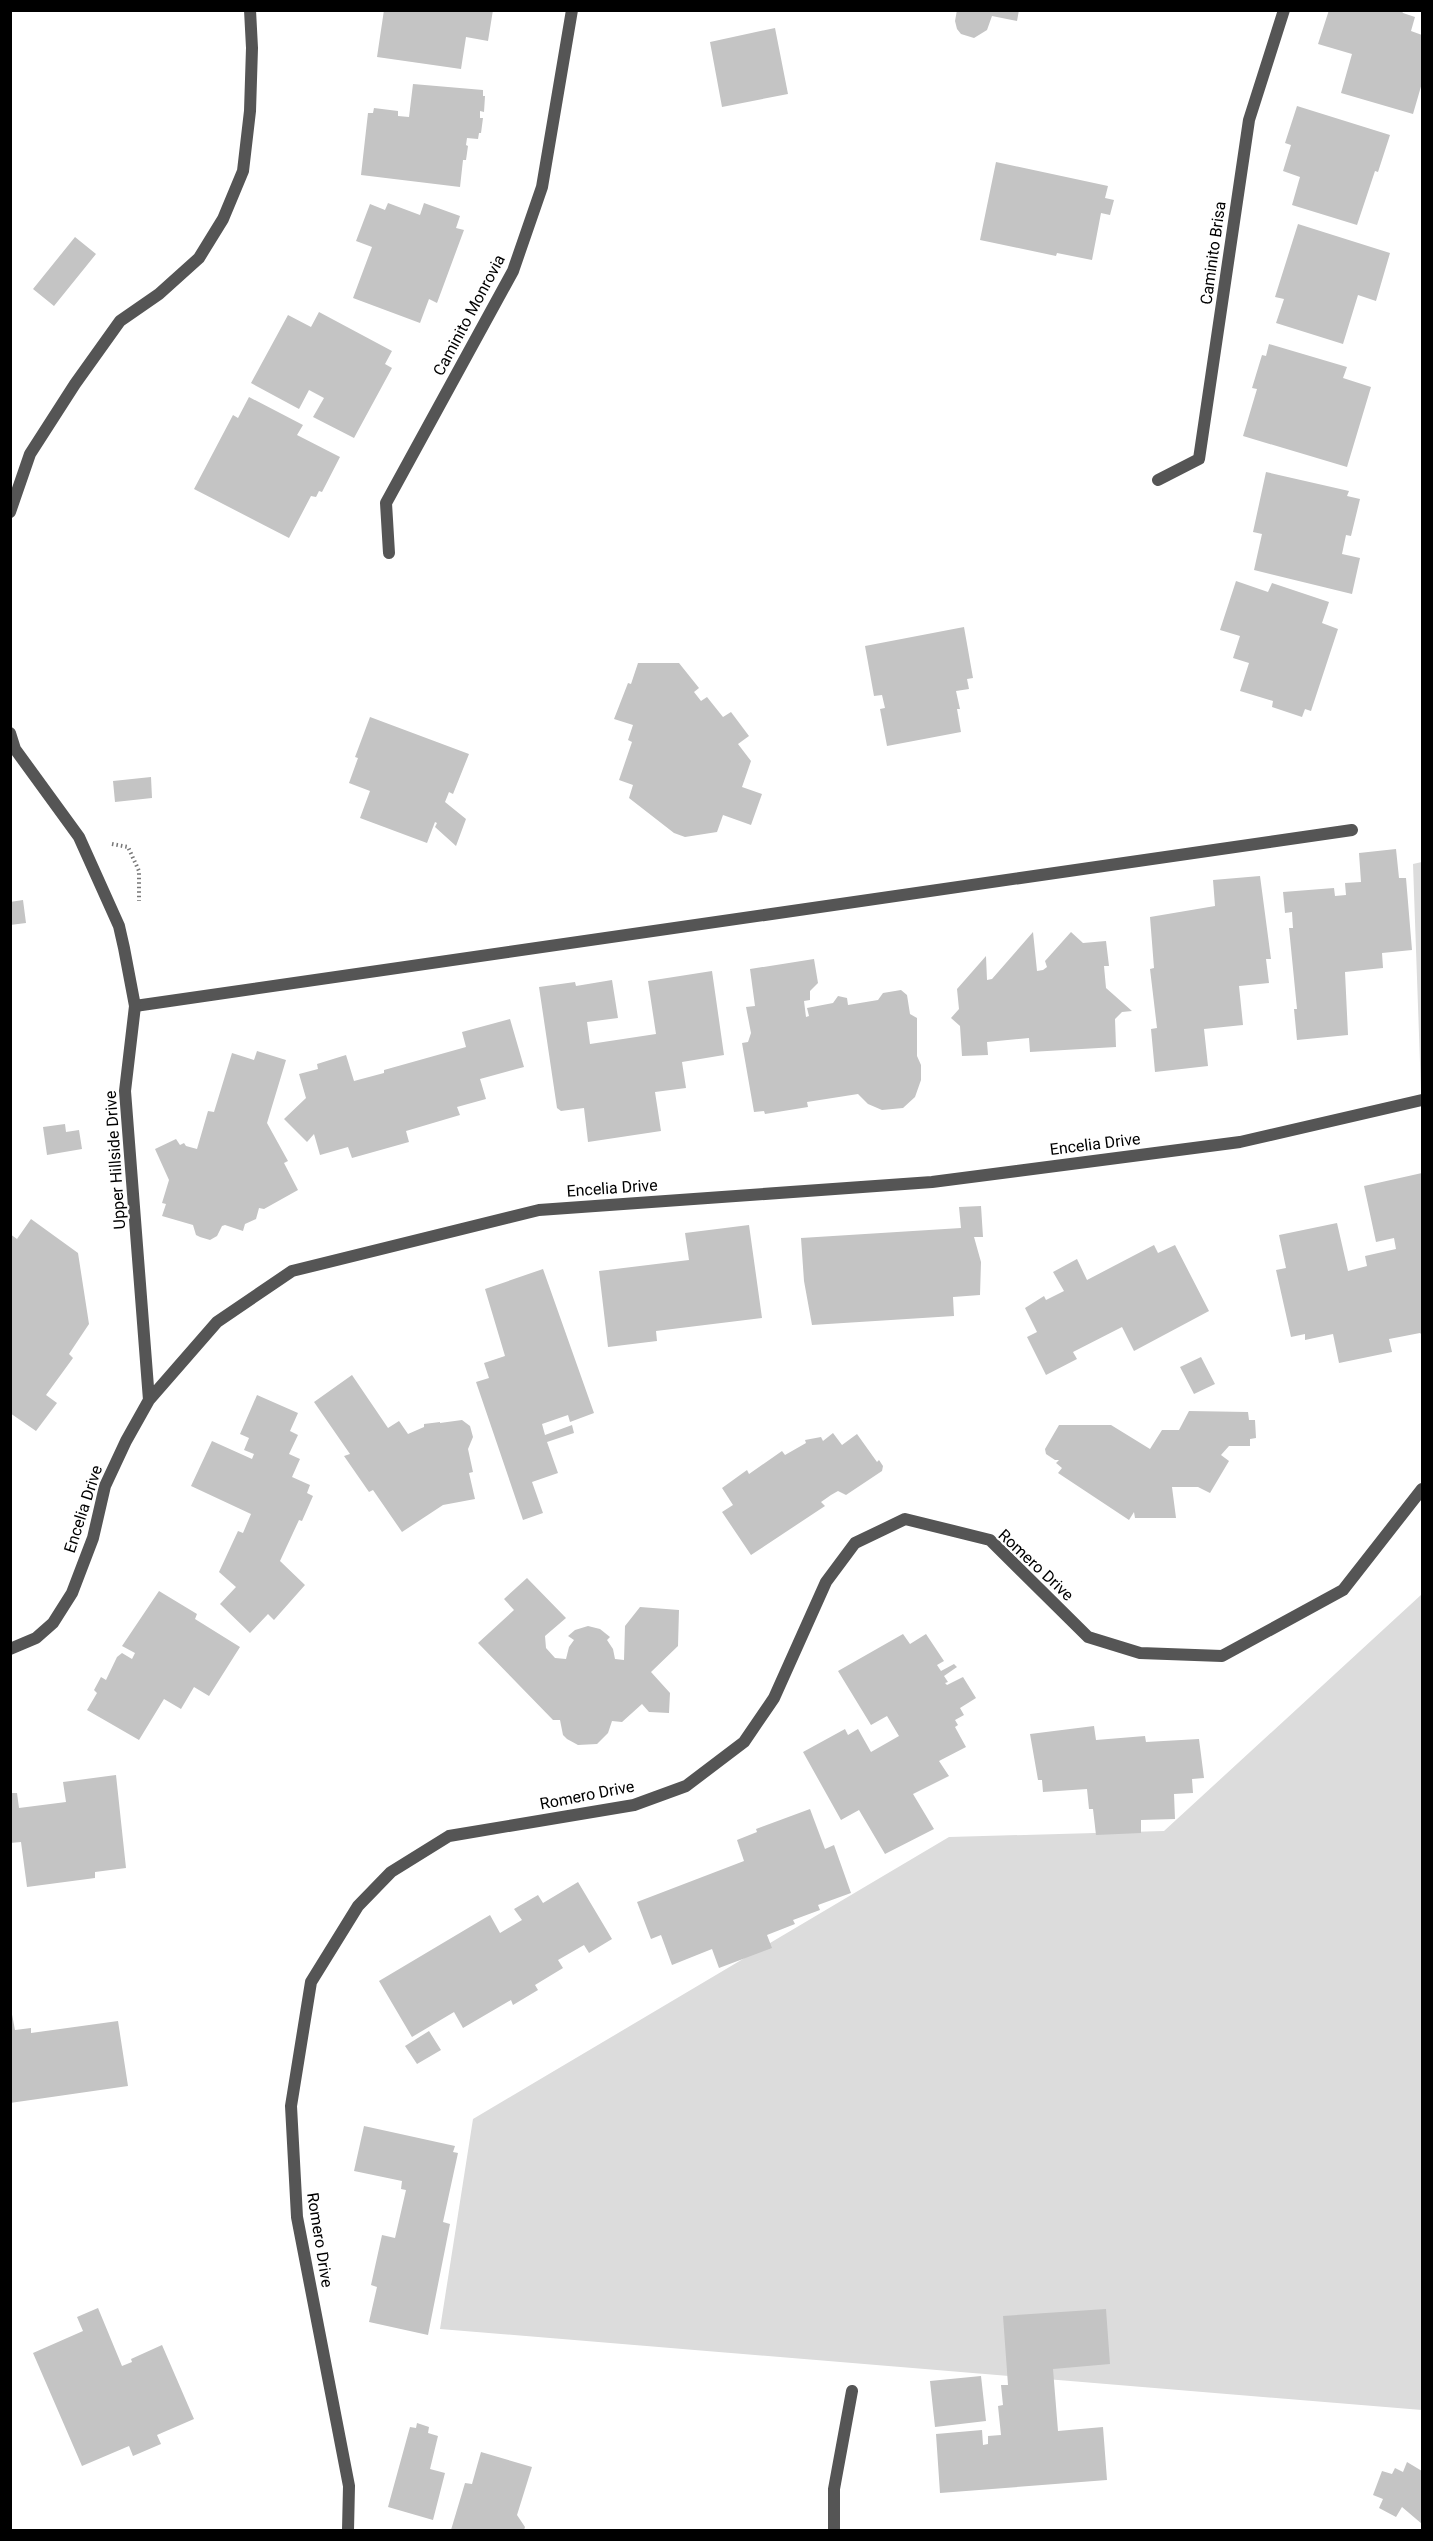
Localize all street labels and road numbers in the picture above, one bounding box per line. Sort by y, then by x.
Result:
street label: Caminito Brisa [1196,200,1230,306]
street label: Caminito Monrovia [429,251,509,379]
street label: Upper Hillside Drive [101,1090,129,1230]
street label: Encelia Drive [1049,1129,1141,1159]
street label: Encelia Drive [566,1175,658,1201]
street label: Encelia Drive [60,1463,106,1555]
street label: Romero Drive [994,1525,1078,1605]
street label: Romero Drive [538,1777,636,1813]
street label: Romero Drive [303,2191,337,2289]

